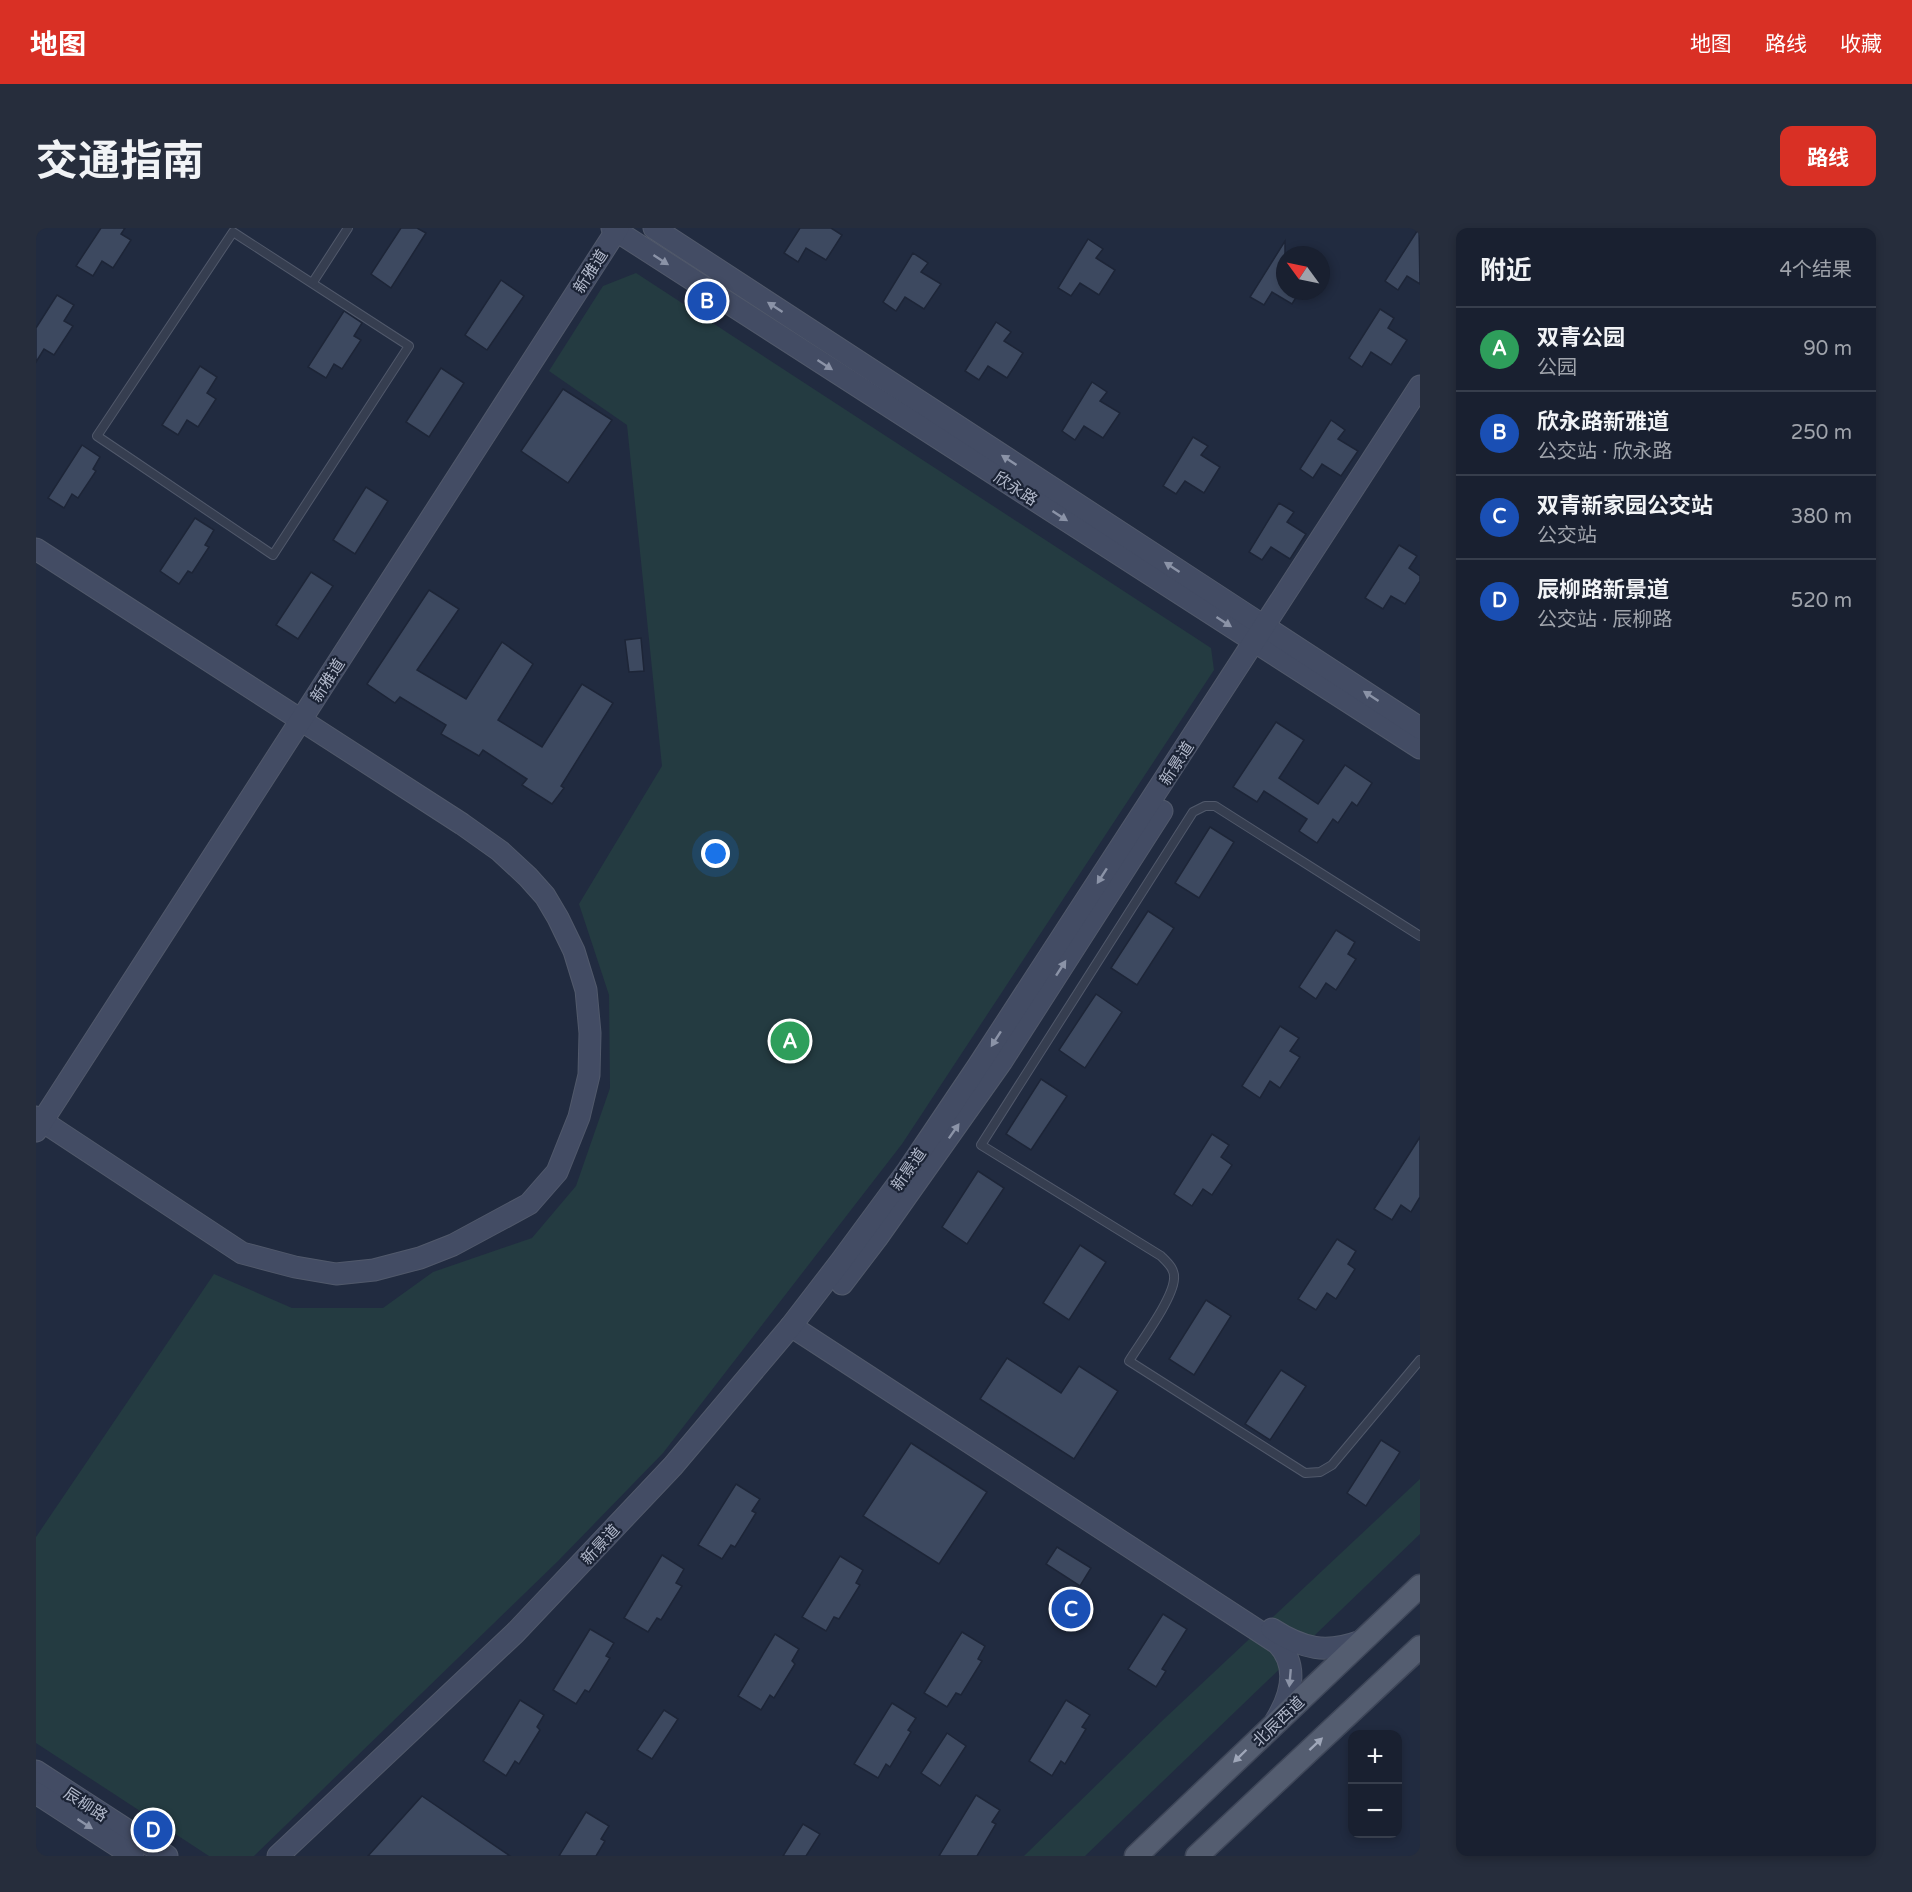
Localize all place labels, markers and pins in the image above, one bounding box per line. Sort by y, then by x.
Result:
pin: B [688,278,726,324]
pin: A [770,1018,810,1064]
pin: C [1052,1586,1090,1632]
pin: D [134,1808,172,1852]

